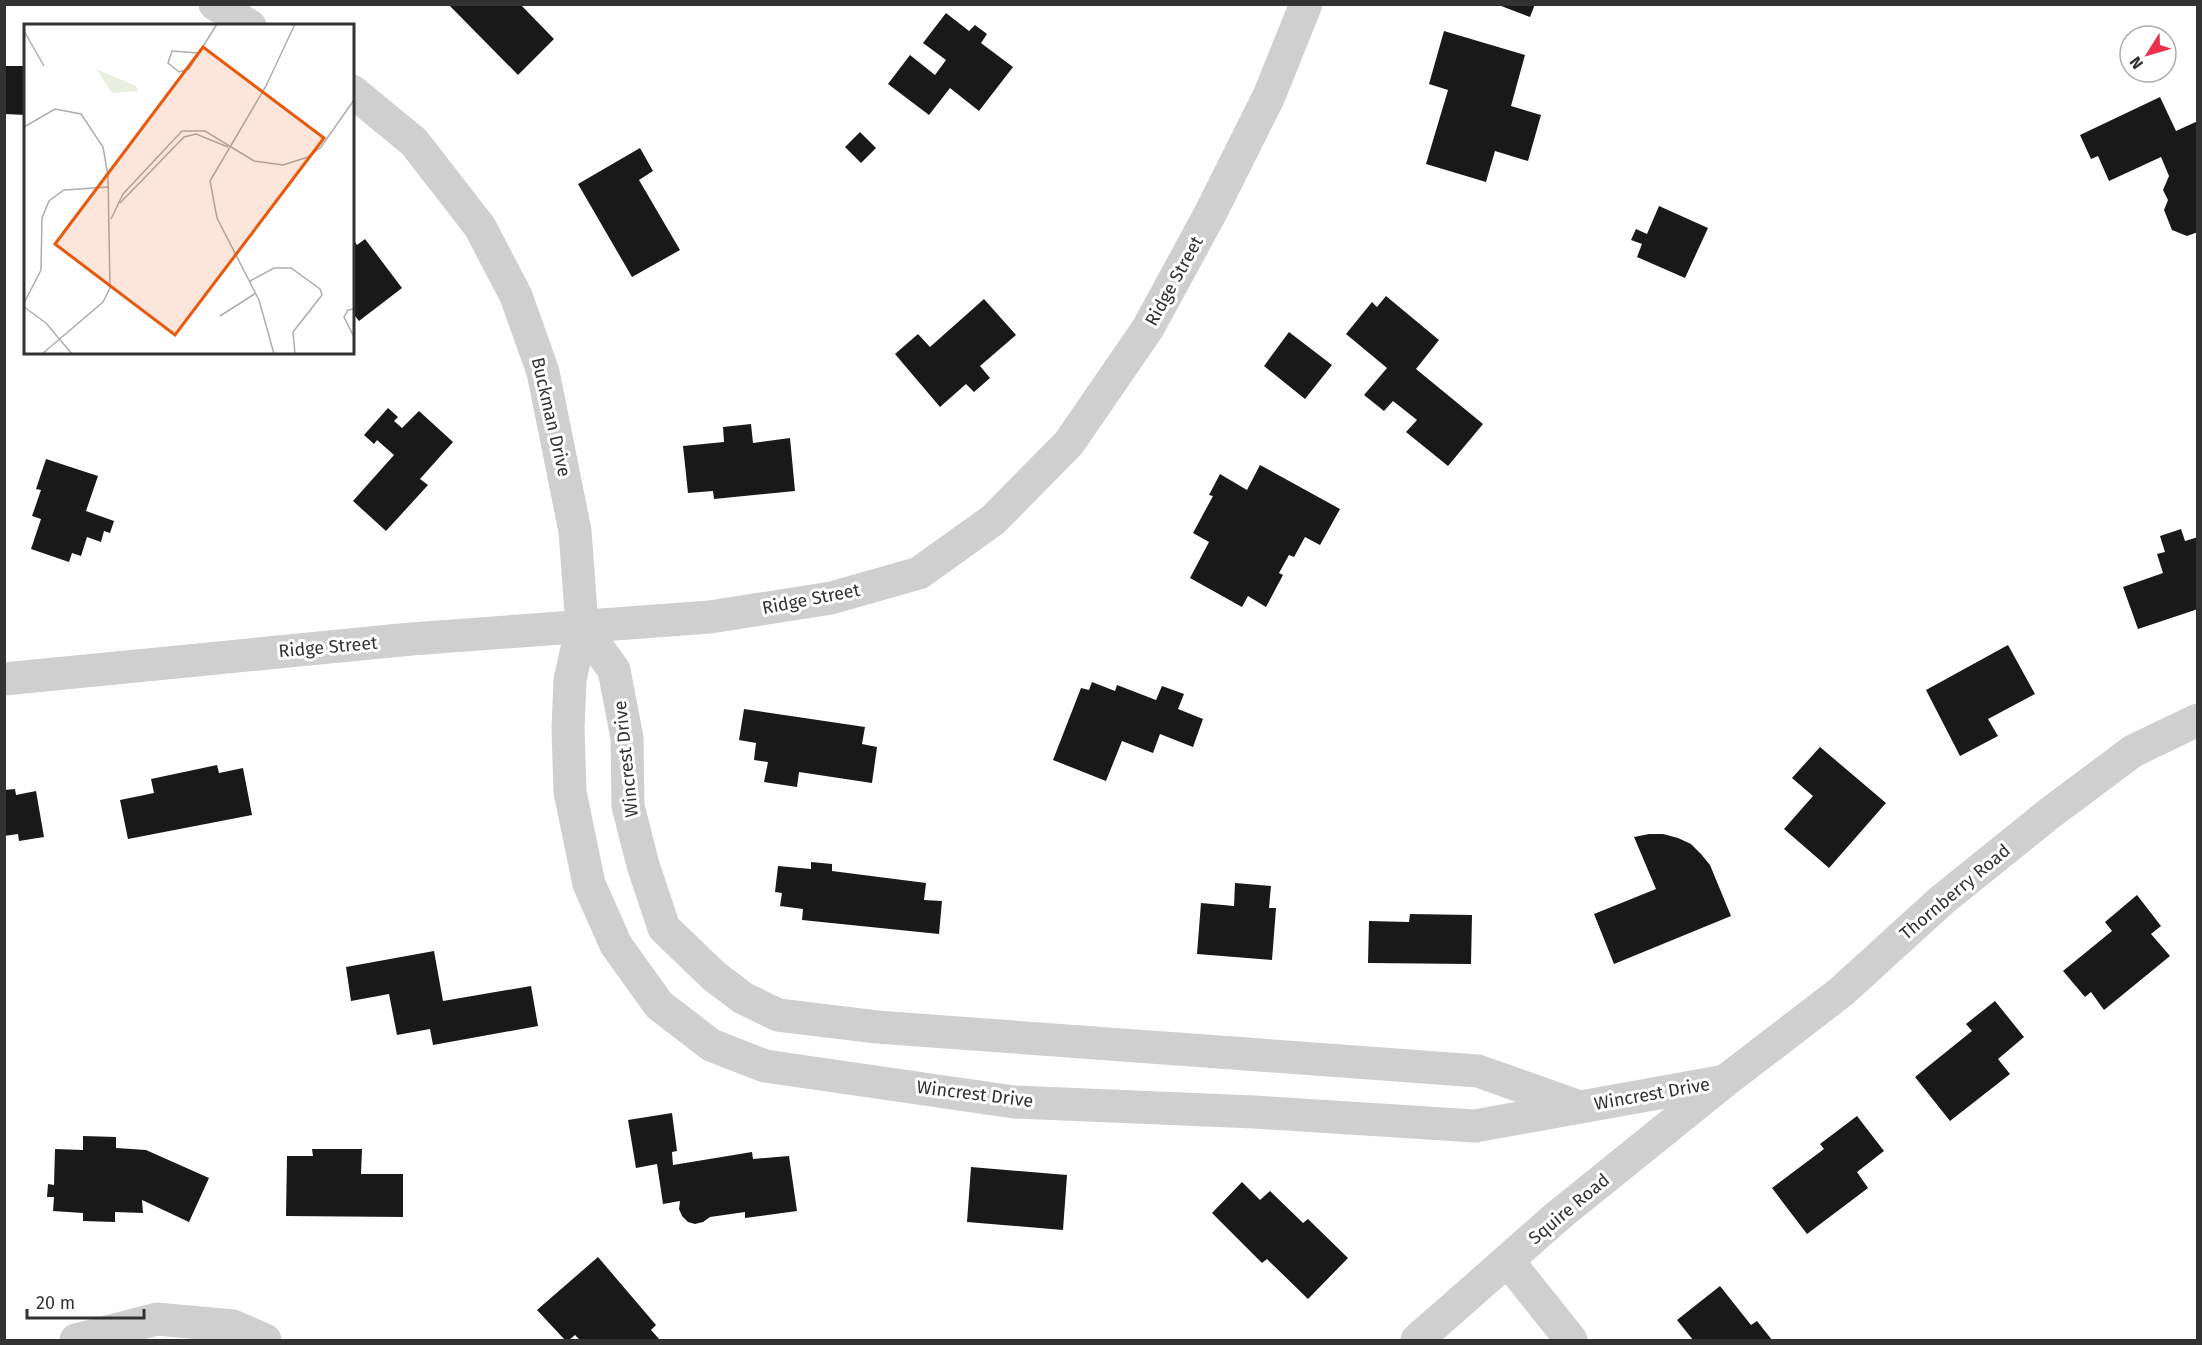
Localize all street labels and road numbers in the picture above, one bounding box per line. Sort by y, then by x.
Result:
street label: Ridge Street [1140,232,1208,330]
street label: Buckman Drive [527,355,575,479]
street label: Ridge Street [760,579,862,619]
street label: Ridge Street [278,632,379,662]
street label: Wincrest Drive [609,700,643,818]
street label: Thornberry Road [1895,839,2015,945]
street label: Wincrest Drive [1592,1073,1712,1115]
street label: Wincrest Drive [915,1076,1035,1112]
street label: Squire Road [1524,1169,1614,1249]

